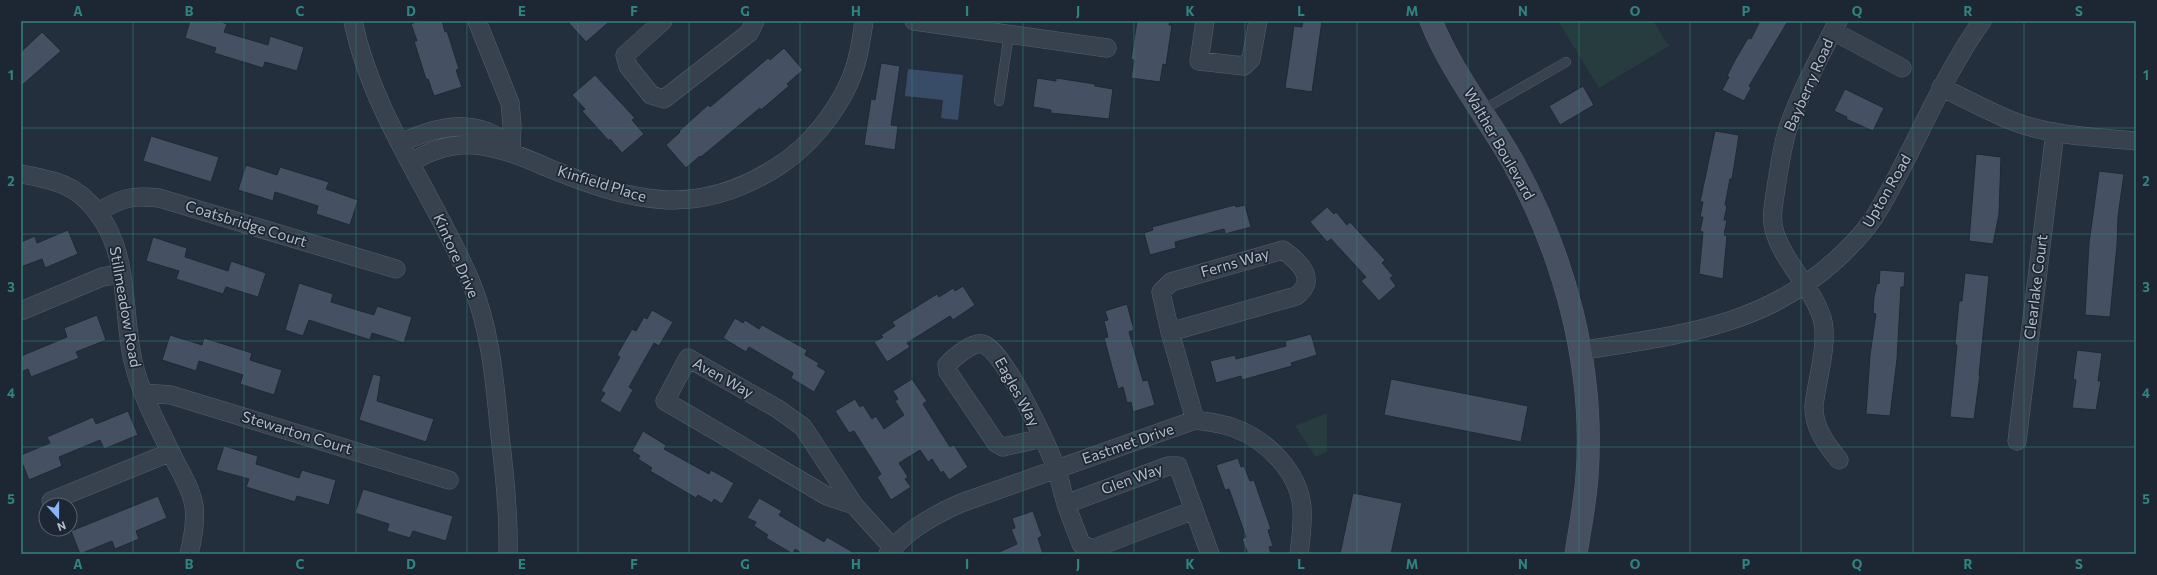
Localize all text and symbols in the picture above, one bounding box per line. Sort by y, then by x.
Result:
text: A [73,3,83,19]
text: B [185,3,194,19]
text: C [296,3,305,19]
text: D [406,3,416,19]
text: E [518,3,526,19]
text: F [630,3,638,19]
text: G [740,3,750,19]
text: H [851,3,861,19]
text: I [965,3,969,19]
text: J [1076,3,1080,19]
text: K [1185,3,1195,19]
text: L [1297,3,1305,19]
text: M [1406,3,1418,19]
text: N [1518,3,1528,19]
text: O [1630,3,1641,19]
text: P [1742,3,1751,19]
text: Q [1852,3,1863,19]
text: R [1964,3,1973,19]
text: S [2075,3,2083,19]
street label: Bayberry Road [1780,35,1837,134]
text: 1 [8,67,14,83]
text: 1 [2143,67,2149,83]
street label: Walther Boulevard [1461,84,1539,203]
street label: Upton Road [1858,151,1914,230]
street label: Kinfield Place [556,161,649,205]
text: 2 [7,173,15,189]
text: 2 [2142,173,2150,189]
street label: Coatsbridge Court [183,196,309,250]
street label: Kintore Drive [430,211,484,301]
street label: Clearlake Court [2020,233,2050,340]
street label: Ferns Way [1198,244,1271,280]
street label: Stillmeadow Road [106,245,145,369]
text: 3 [7,279,15,295]
text: 3 [2142,279,2150,295]
street label: Aven Way [690,353,757,401]
street label: Eagles Way [992,354,1044,429]
text: 4 [7,385,15,401]
text: 4 [2142,385,2150,401]
street label: Stewarton Court [240,407,355,457]
street label: Eastmet Drive [1079,419,1176,467]
street label: Glen Way [1098,459,1165,497]
text: 5 [7,491,15,507]
text: 5 [2142,491,2150,507]
north arrow [38,497,78,537]
text: N [56,519,68,534]
text: A [73,556,83,572]
text: B [185,556,194,572]
text: C [296,556,305,572]
text: D [406,556,416,572]
text: E [518,556,526,572]
text: F [630,556,638,572]
text: G [740,556,750,572]
text: H [851,556,861,572]
text: I [965,556,969,572]
text: J [1076,556,1080,572]
text: K [1185,556,1195,572]
text: L [1297,556,1305,572]
text: M [1406,556,1418,572]
text: N [1518,556,1528,572]
text: O [1630,556,1641,572]
text: P [1742,556,1751,572]
text: Q [1852,556,1863,572]
text: R [1964,556,1973,572]
text: S [2075,556,2083,572]

